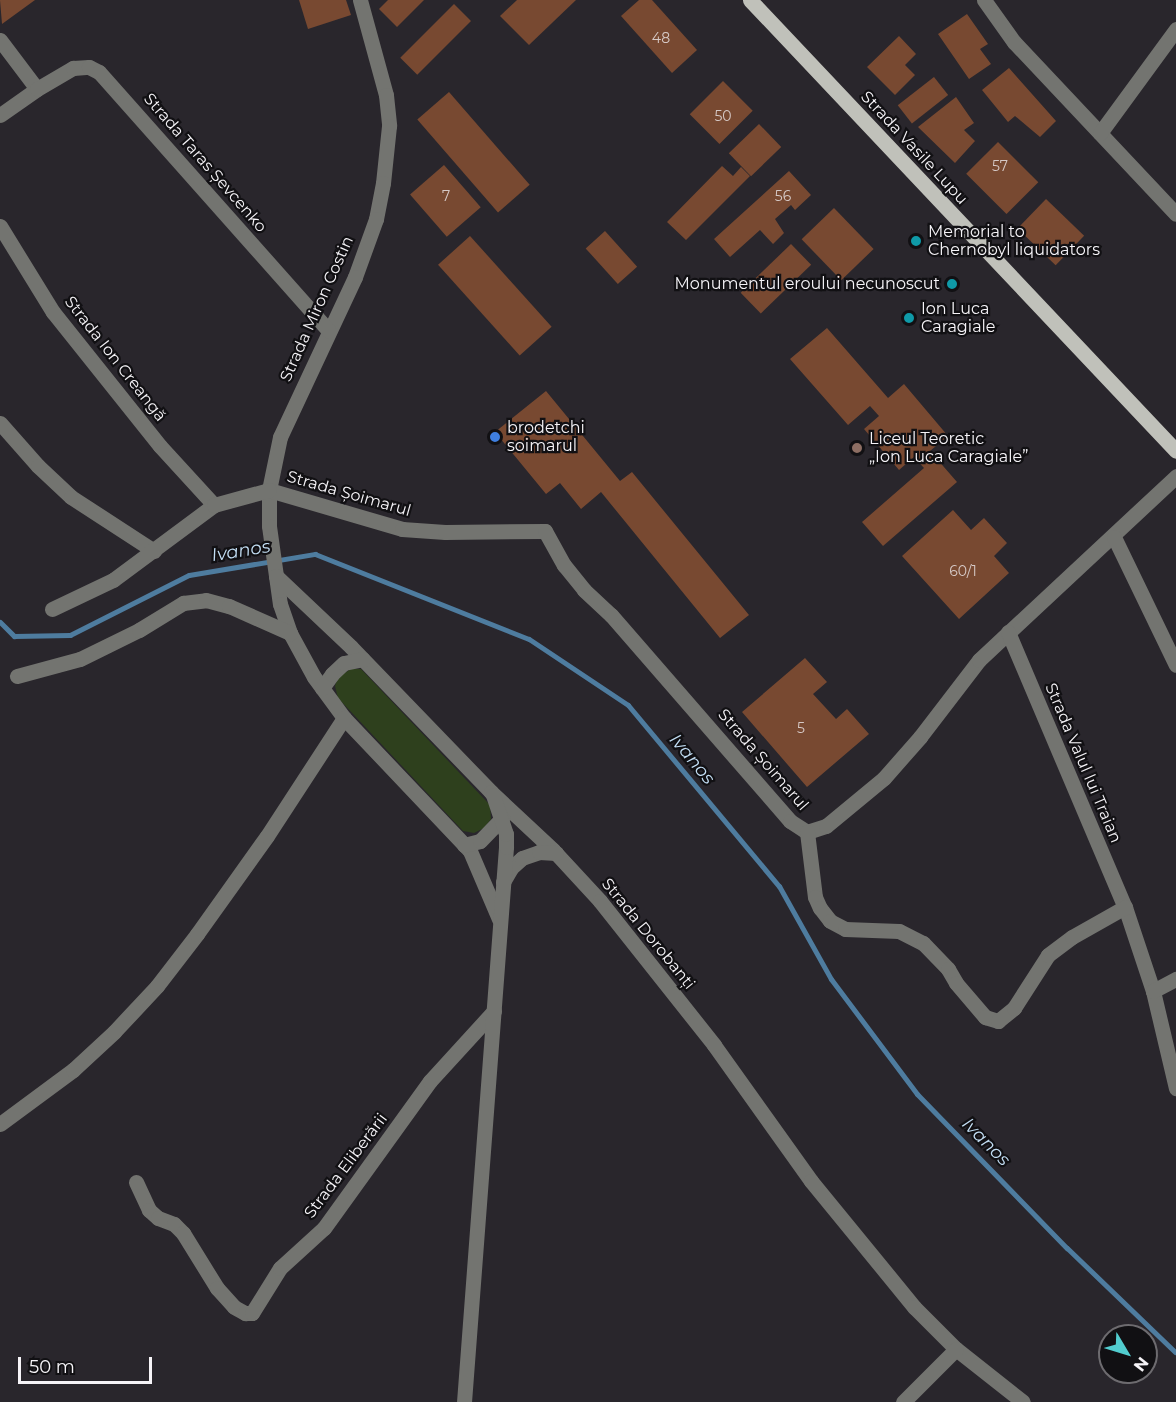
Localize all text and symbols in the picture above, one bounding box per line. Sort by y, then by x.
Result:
house number: 48 [652,30,670,46]
street label: Strada Vasile Lupu [857,87,971,209]
street label: Strada Taras Șevcenko [139,90,271,236]
house number: 50 [714,108,732,124]
house number: 57 [992,158,1008,174]
house number: 7 [442,188,450,204]
house number: 56 [775,188,791,204]
place label: Memorial to Chernobyl liquidators [928,222,1100,260]
street label: Strada Miron Costin [276,233,358,385]
marker: Memorial to Chernobyl liquidators [909,234,923,248]
place label: Monumentul eroului necunoscut [675,274,940,294]
marker: Monumentul eroului necunoscut [945,277,959,291]
street label: Strada Ion Creangă [60,293,170,425]
place label: Ion Luca Caragiale [921,299,996,337]
marker: Ion Luca Caragiale [902,311,916,325]
place label: brodetchi soimarul [507,418,585,456]
place label: Liceul Teoretic „Ion Luca Caragiale” [869,429,1028,467]
marker: brodetchi soimarul [488,430,502,444]
marker: Liceul Teoretic „Ion Luca Caragiale” [850,441,864,455]
street label: Strada Șoimarul [285,467,413,521]
water label: Ivanos [210,536,272,566]
house number: 60/1 [949,563,977,579]
street label: Strada Valul lui Traian [1041,680,1125,846]
street label: Strada Șoimarul [714,705,812,815]
house number: 5 [797,720,805,736]
water label: Ivanos [665,729,719,789]
street label: Strada Dorobanți [597,875,699,993]
street label: Strada Eliberării [300,1110,392,1222]
water label: Ivanos [957,1113,1015,1171]
north arrow [1098,1324,1158,1384]
scale bar [21,1345,154,1383]
text: N [1130,1353,1152,1375]
text: 50 m [29,1356,75,1378]

